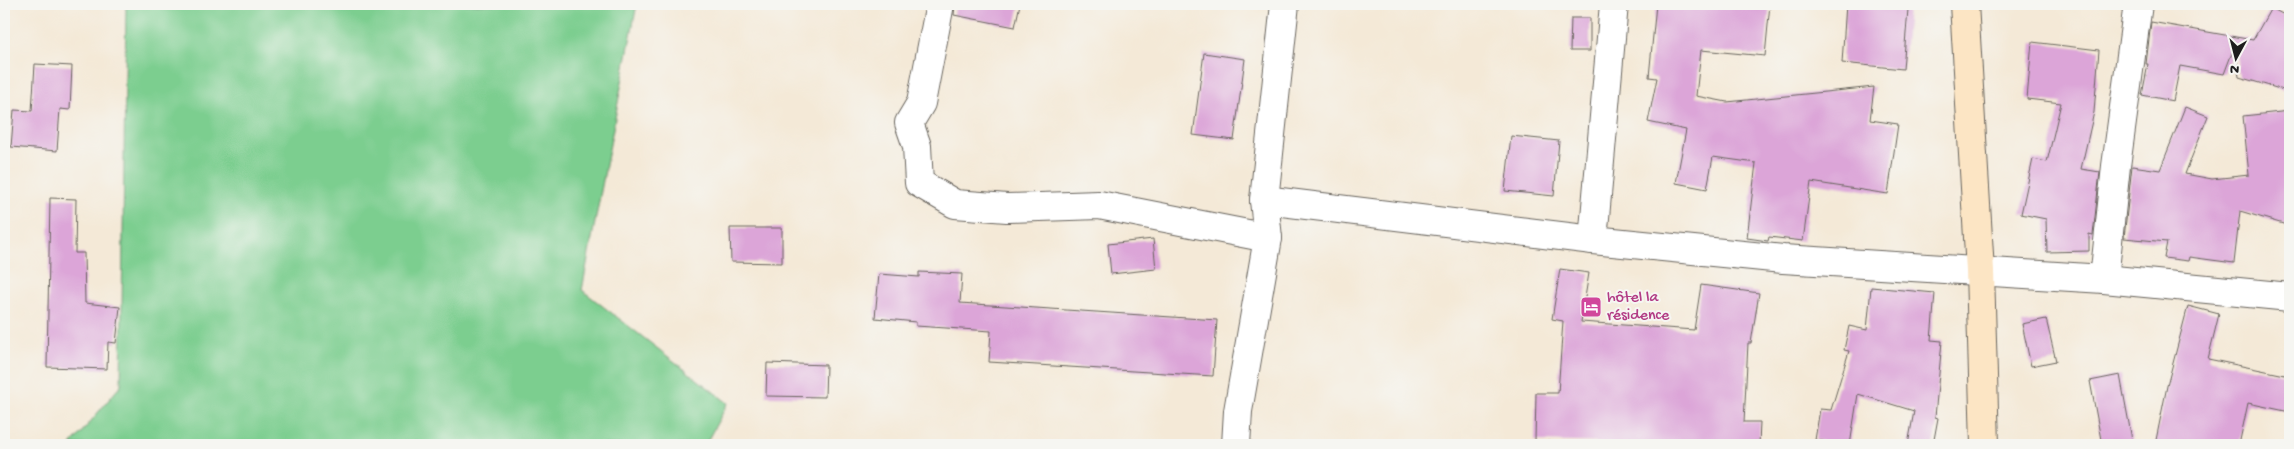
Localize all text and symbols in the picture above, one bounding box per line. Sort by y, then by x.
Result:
north arrow [2212,32,2262,82]
text: N [2229,59,2240,77]
place label: hôtel la résidence [1607,289,1670,326]
hotel icon: hôtel la résidence [1579,295,1603,319]

